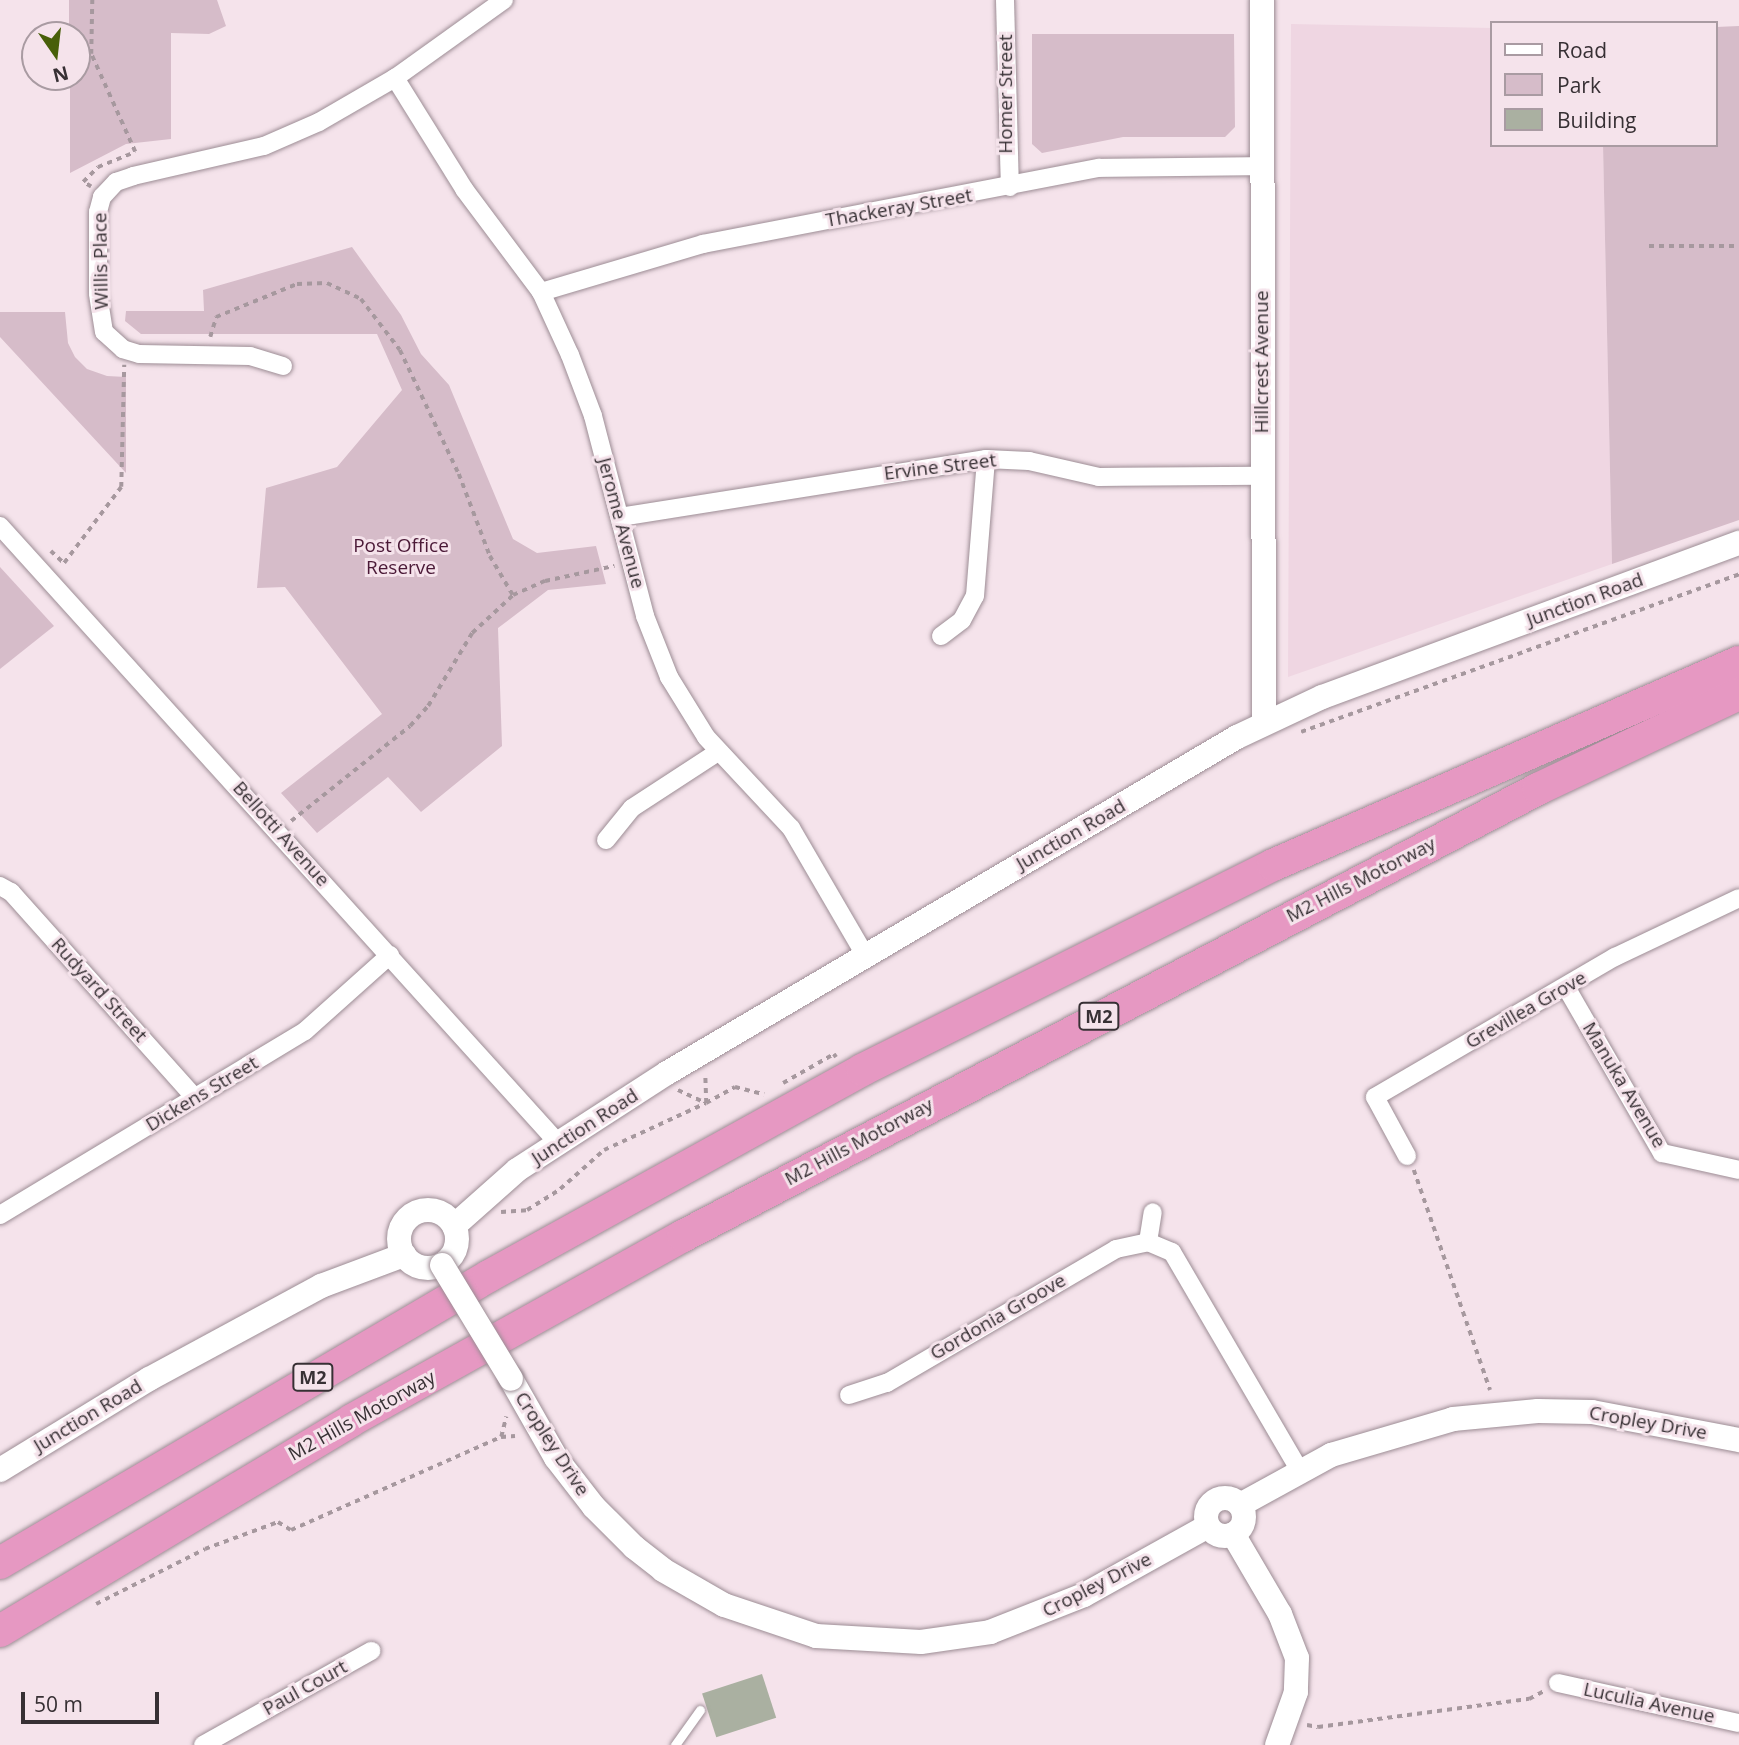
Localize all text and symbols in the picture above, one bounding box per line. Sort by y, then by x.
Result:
north arrow [21,21,91,91]
legend [1490,21,1718,147]
street label: Homer Street [995,34,1017,154]
text: Road [1557,36,1607,64]
text: N [50,60,71,89]
text: Park [1557,71,1601,99]
text: Building [1557,106,1636,134]
street label: Thackeray Street [824,184,974,232]
street label: Willis Place [89,212,113,310]
street label: Hillcrest Avenue [1251,291,1273,433]
street label: Ervine Street [883,449,997,485]
street label: Jerome Avenue [593,455,649,591]
park label: Post Office Reserve [353,535,449,579]
street label: Junction Road [1524,568,1646,632]
street label: Bellotti Avenue [228,777,334,891]
street label: Junction Road [1012,795,1130,875]
street label: M2 Hills Motorway [1283,832,1439,928]
street label: Rudyard Street [46,933,152,1047]
street label: Grevillea Grove [1462,966,1590,1054]
road number: M2 [1078,1001,1120,1030]
street label: Manuka Avenue [1578,1018,1670,1152]
street label: Dickens Street [142,1052,262,1136]
street label: Junction Road [527,1084,643,1170]
street label: M2 Hills Motorway [781,1093,937,1191]
street label: Gordonia Groove [926,1269,1070,1365]
road number: M2 [292,1362,334,1392]
street label: M2 Hills Motorway [285,1366,439,1466]
street label: Junction Road [30,1375,146,1457]
street label: Cropley Drive [510,1388,594,1500]
street label: Cropley Drive [1587,1401,1709,1445]
street label: Cropley Drive [1039,1548,1155,1622]
street label: Paul Court [259,1655,351,1721]
scale bar [24,1678,163,1722]
street label: Luculia Avenue [1581,1678,1717,1728]
text: 50 m [34,1690,83,1718]

